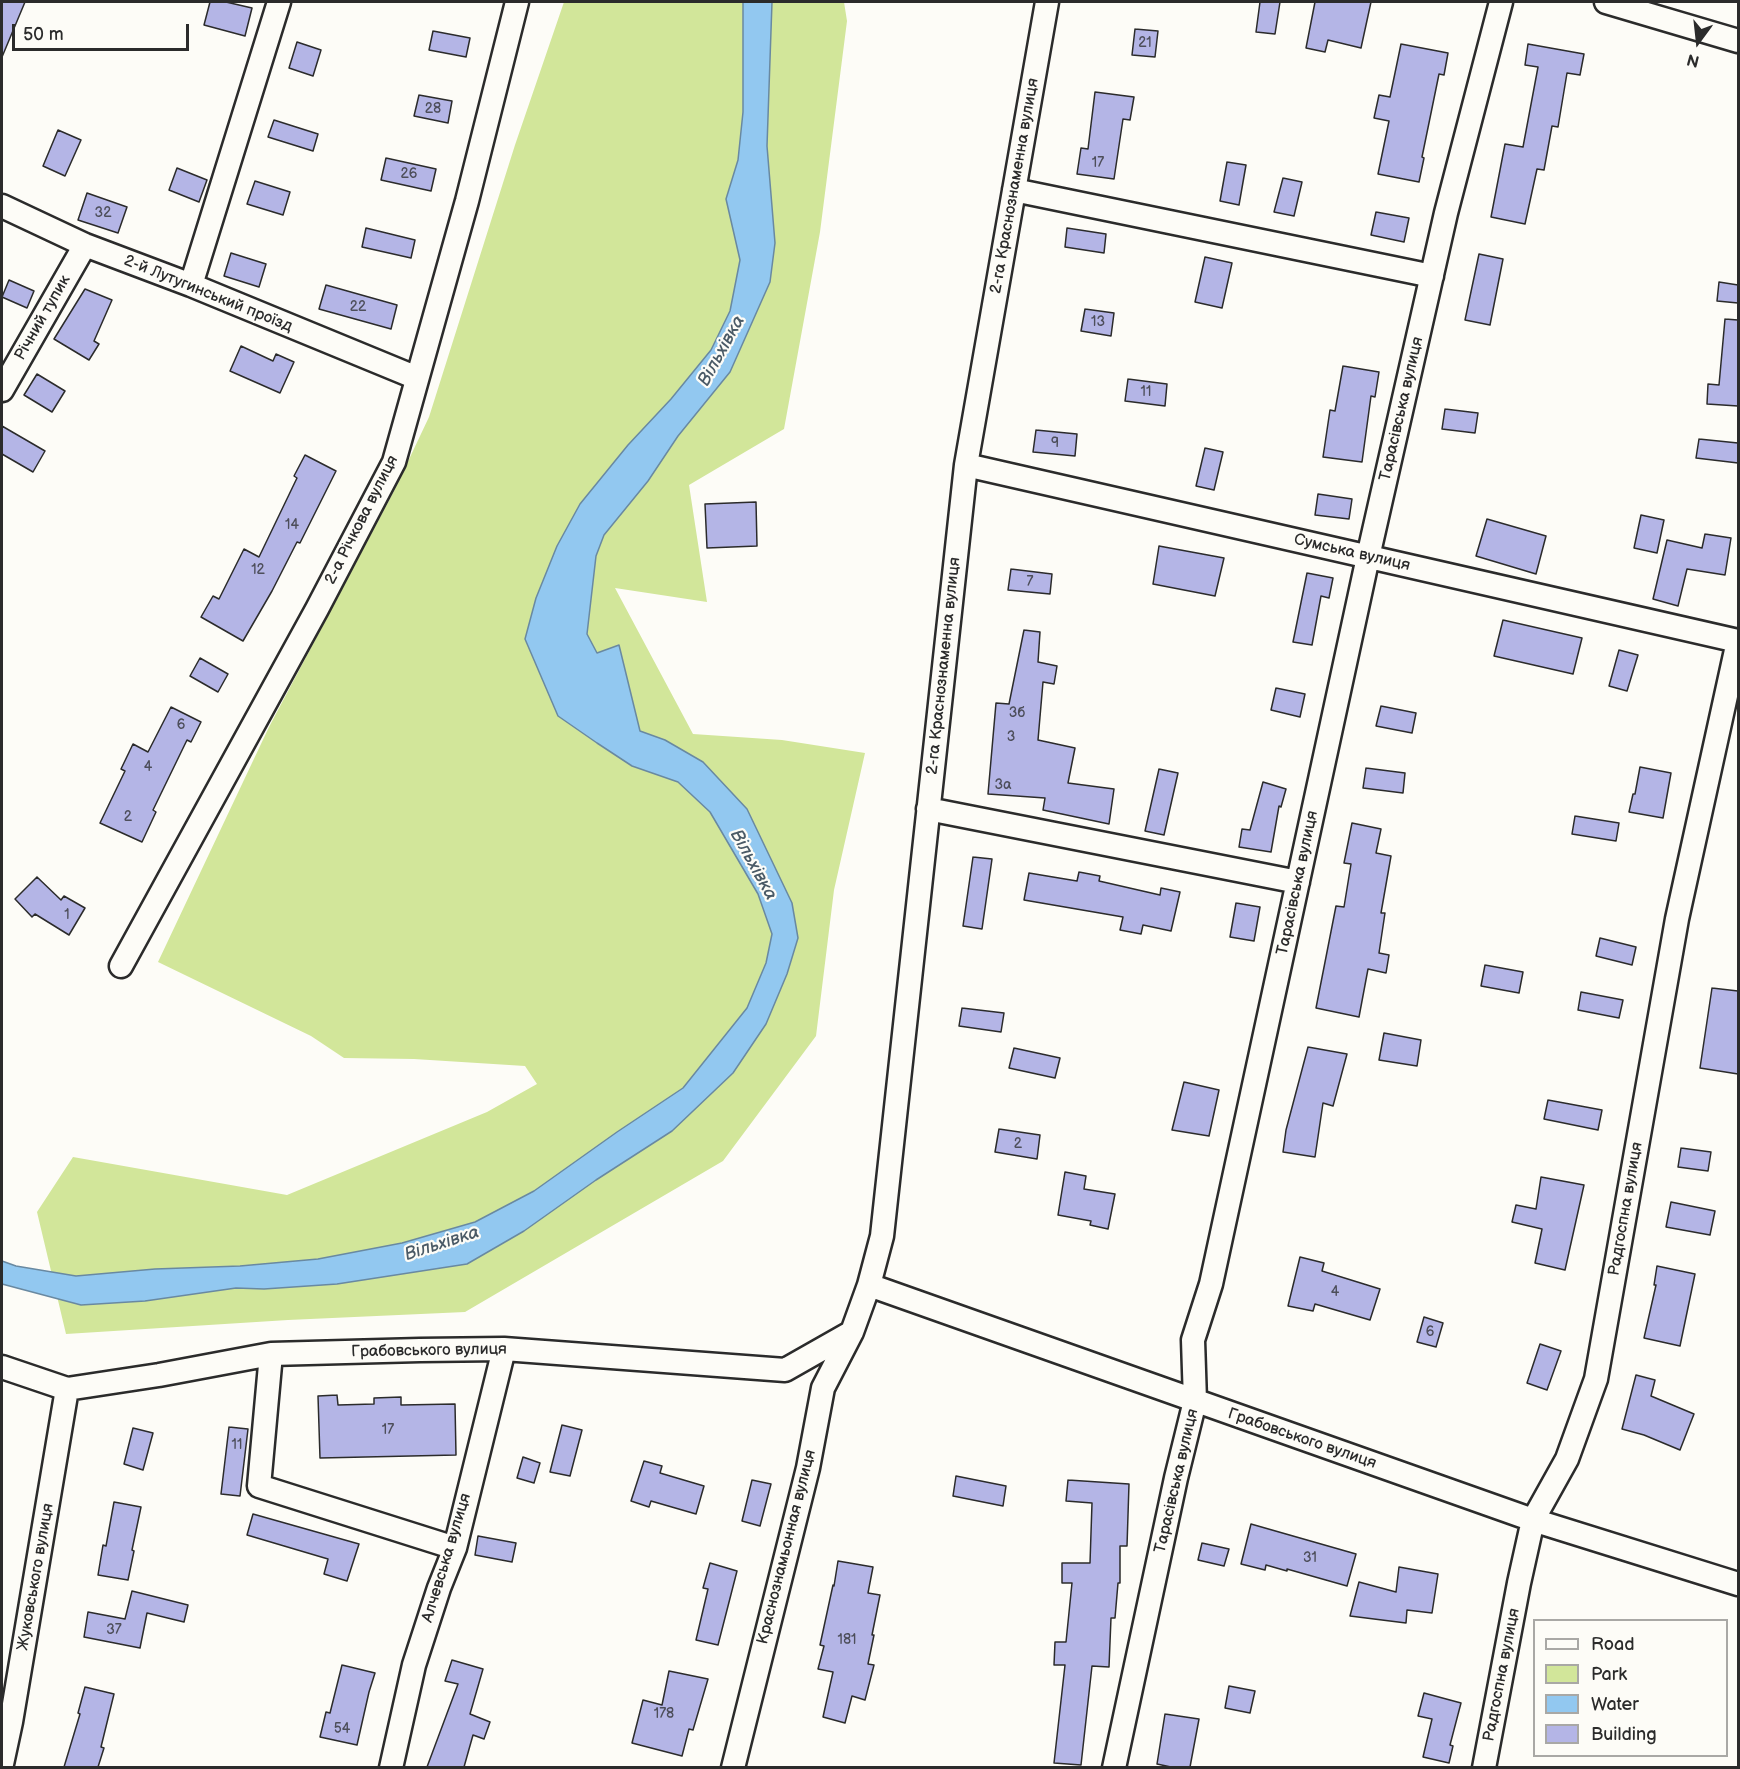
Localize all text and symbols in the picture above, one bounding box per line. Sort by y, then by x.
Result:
scale bar [15,12,192,50]
north arrow [1668,12,1728,72]
text: 50 m [23,24,64,45]
house number: 21 [1138,35,1152,51]
text: N [1685,49,1701,71]
street label: 2-га Краснознаменна вулиця [987,77,1043,295]
house number: 28 [425,101,441,117]
house number: 17 [1092,155,1104,171]
house number: 26 [401,166,417,182]
house number: 32 [95,205,111,221]
street label: 2-й Лутугинський проїзд [121,251,295,337]
street label: Річний тупик [11,272,75,364]
house number: 22 [350,299,366,315]
water label: Вільхівка [694,312,750,390]
house number: 13 [1091,314,1105,330]
street label: Тарасівська вулиця [1376,335,1428,483]
house number: 11 [1141,384,1151,400]
house number: 9 [1051,435,1059,451]
street label: 2-а Річкова вулиця [321,452,403,588]
house number: 14 [285,517,299,533]
street label: Сумська вулиця [1292,530,1412,576]
street label: 2-га Краснознаменна вулиця [923,556,965,776]
house number: 12 [251,562,265,578]
house number: 7 [1027,574,1033,590]
house number: 3б [1009,705,1025,721]
house number: 6 [177,717,185,733]
house number: 3 [1007,729,1015,745]
house number: 4 [144,759,152,775]
house number: 3а [995,777,1011,793]
house number: 2 [124,809,132,825]
street label: Тарасівська вулиця [1273,809,1323,957]
water label: Вільхівка [725,826,781,904]
house number: 1 [64,907,70,923]
house number: 2 [1014,1136,1022,1152]
street label: Радгоспна вулиця [1605,1141,1647,1277]
water label: Вільхівка [402,1222,482,1266]
house number: 4 [1331,1284,1339,1300]
house number: 6 [1426,1324,1434,1340]
street label: Грабовського вулиця [351,1340,507,1362]
street label: Грабовського вулиця [1225,1405,1379,1473]
street label: Тарасівська вулиця [1151,1407,1203,1555]
house number: 17 [382,1422,394,1438]
house number: 11 [232,1437,242,1453]
street label: Краснознамьонная вулиця [754,1448,820,1646]
street label: Алчевська вулиця [418,1491,476,1625]
street label: Жуковського вулиця [14,1502,58,1652]
house number: 31 [1303,1550,1317,1566]
street label: Радгоспна вулиця [1480,1607,1524,1743]
legend [1533,1619,1728,1757]
house number: 37 [106,1622,122,1638]
house number: 181 [838,1632,856,1648]
text: Road [1591,1634,1635,1655]
text: Park [1591,1664,1627,1685]
text: Water [1591,1694,1639,1715]
house number: 178 [654,1706,674,1722]
house number: 54 [334,1721,350,1737]
text: Building [1591,1724,1657,1745]

